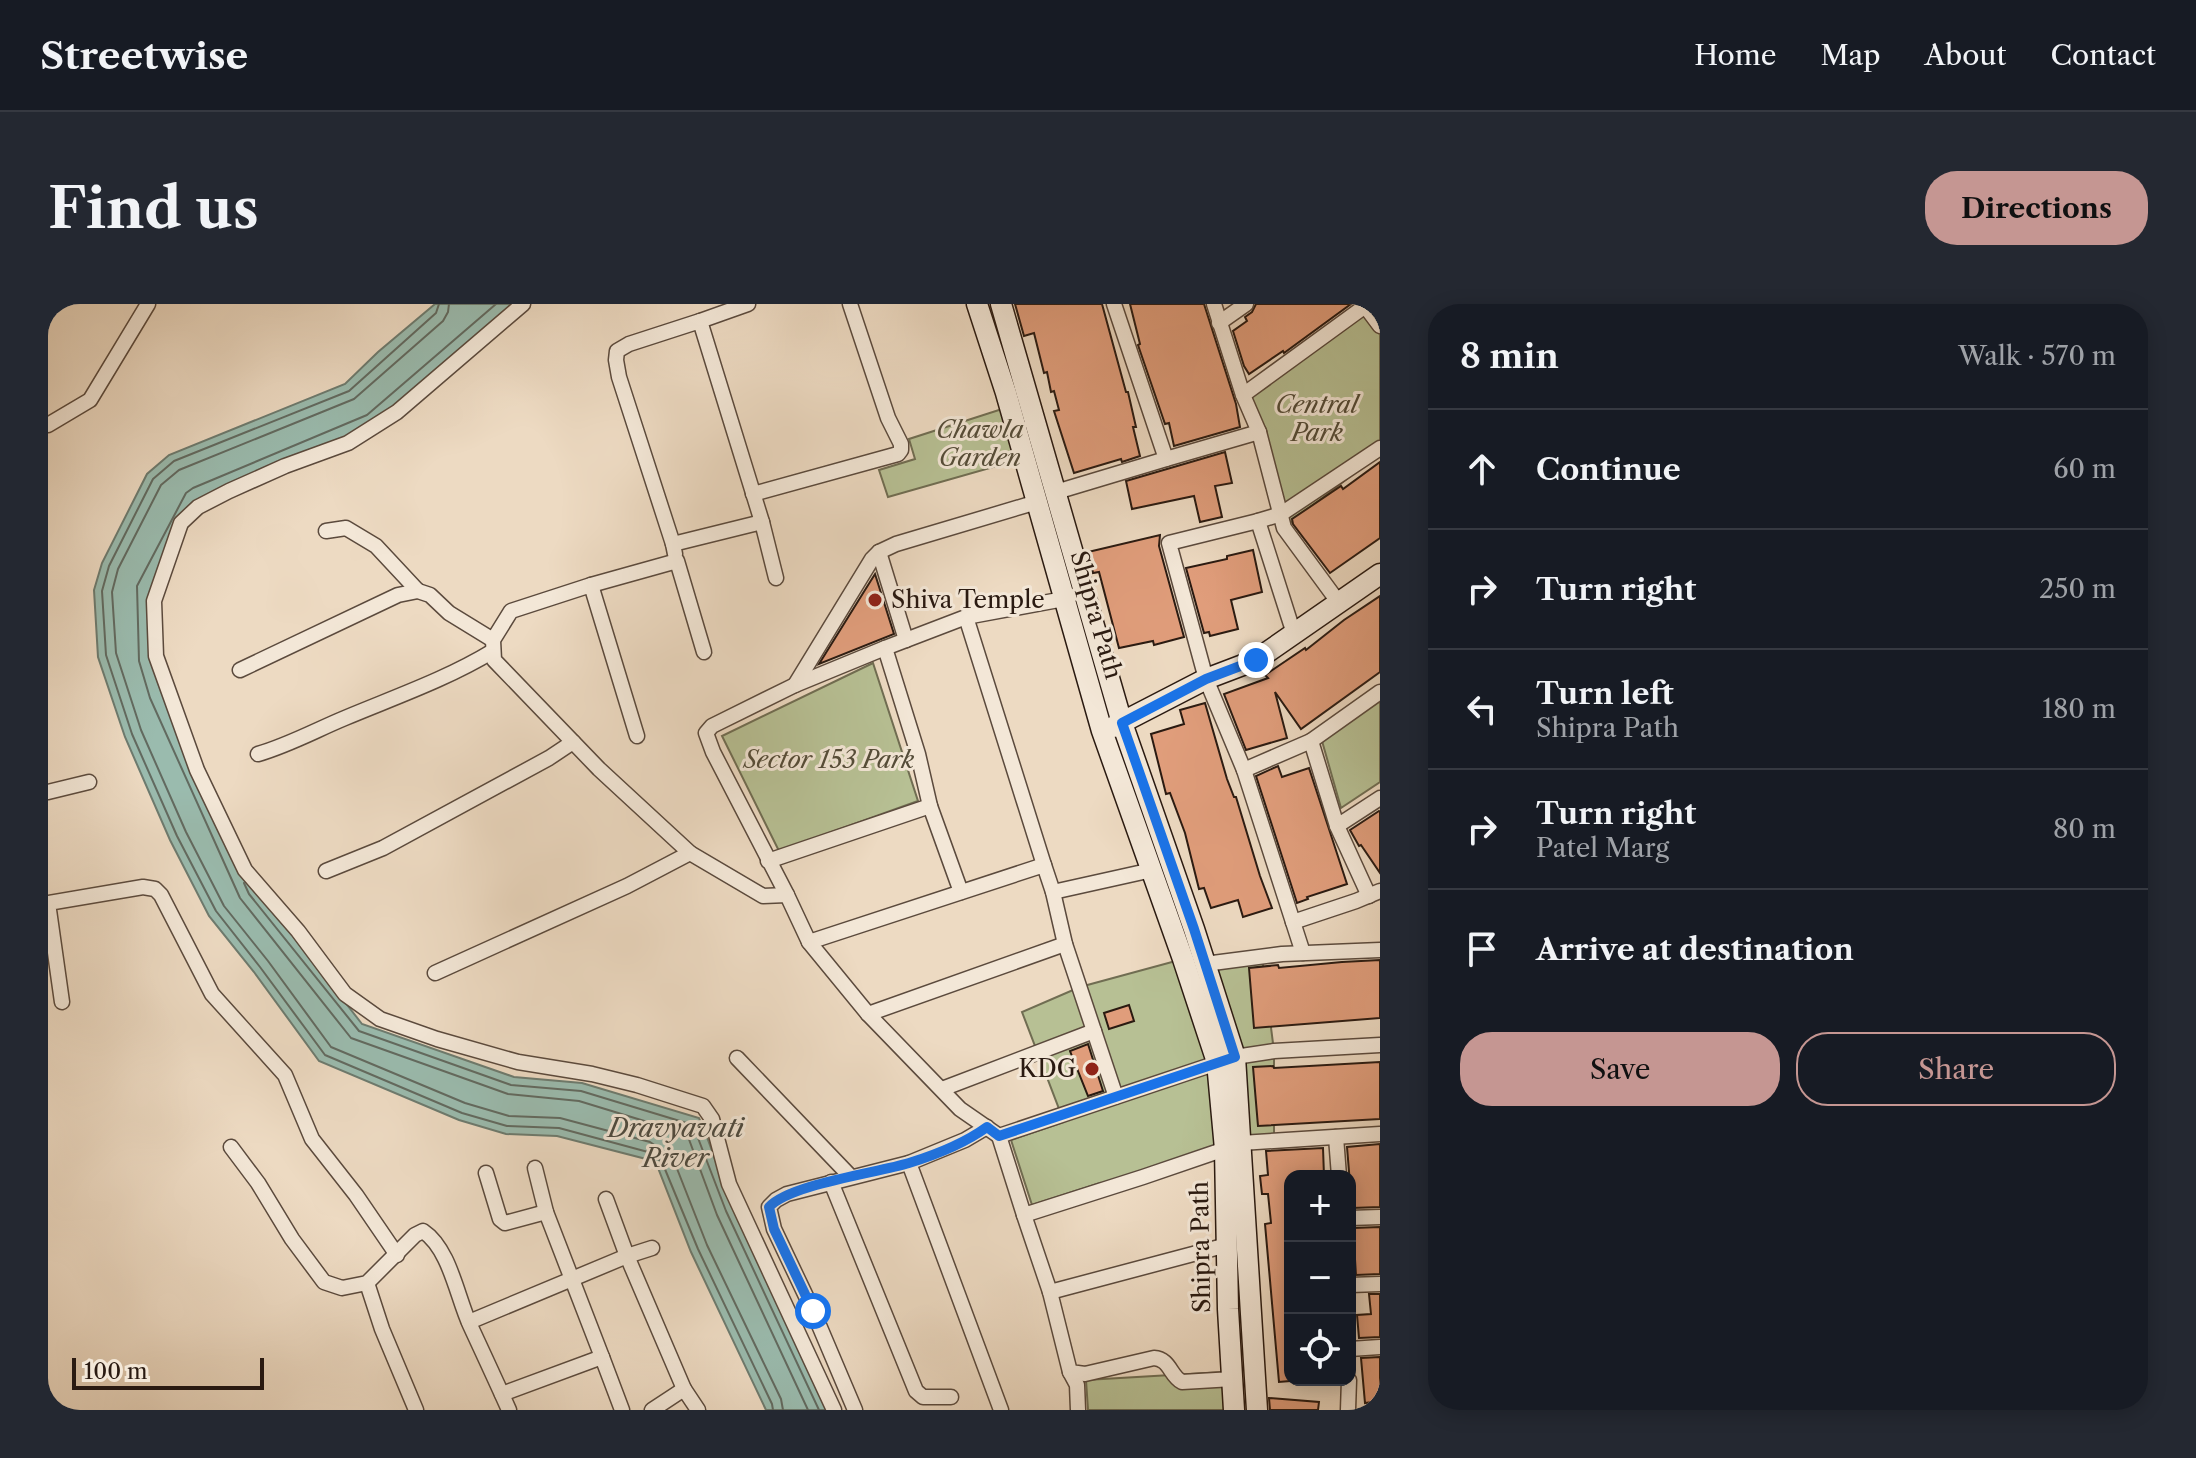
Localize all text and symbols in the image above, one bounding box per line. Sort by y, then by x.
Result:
text: Streetwise [40,32,248,79]
text: Home [1694,38,1776,72]
text: Map [1820,38,1880,72]
text: About [1924,38,2006,72]
text: Contact [2050,38,2156,72]
button: Directions [1925,171,2148,245]
text: Find us [48,174,259,243]
text: 8 min [1460,335,1559,377]
text: Walk · 570 m [1958,340,2116,372]
park label: Central Park [1275,390,1361,447]
park label: Chawla Garden [936,415,1024,472]
icon: ahead [1460,447,1504,491]
text: Continue [1536,451,1681,488]
text: 60 m [2053,453,2116,485]
street label: Shipra Path [1064,547,1129,682]
icon: right [1460,567,1504,611]
text: Turn right [1536,571,1696,608]
text: 250 m [2039,573,2116,605]
place label: Shiva Temple [891,585,1045,614]
marker: Shiva Temple [866,591,884,609]
route end [1238,642,1274,678]
text: Turn left [1536,675,1673,712]
icon: left [1460,687,1504,731]
text: 180 m [2042,693,2116,725]
text: Shipra Path [1536,712,1679,744]
park label: Sector 153 Park [742,745,915,774]
text: Turn right [1536,795,1696,832]
icon: right [1460,807,1504,851]
text: 80 m [2053,813,2116,845]
text: Patel Marg [1536,832,1669,864]
icon: arrive [1460,927,1504,971]
text: Arrive at destination [1536,931,1854,968]
button: Save [1460,1032,1780,1106]
button: Share [1796,1032,2116,1106]
place label: KDG [1019,1054,1076,1083]
marker: KDG [1083,1060,1101,1078]
water label: Dravyavati River [606,1112,746,1174]
map controls [1284,1170,1356,1386]
button: + [1284,1170,1356,1242]
street label: Shipra Path [1185,1181,1216,1313]
button: − [1284,1242,1356,1314]
route start [795,1293,831,1329]
button: locate [1284,1314,1356,1386]
scale bar [72,1354,264,1390]
text: 100 m [84,1358,147,1385]

